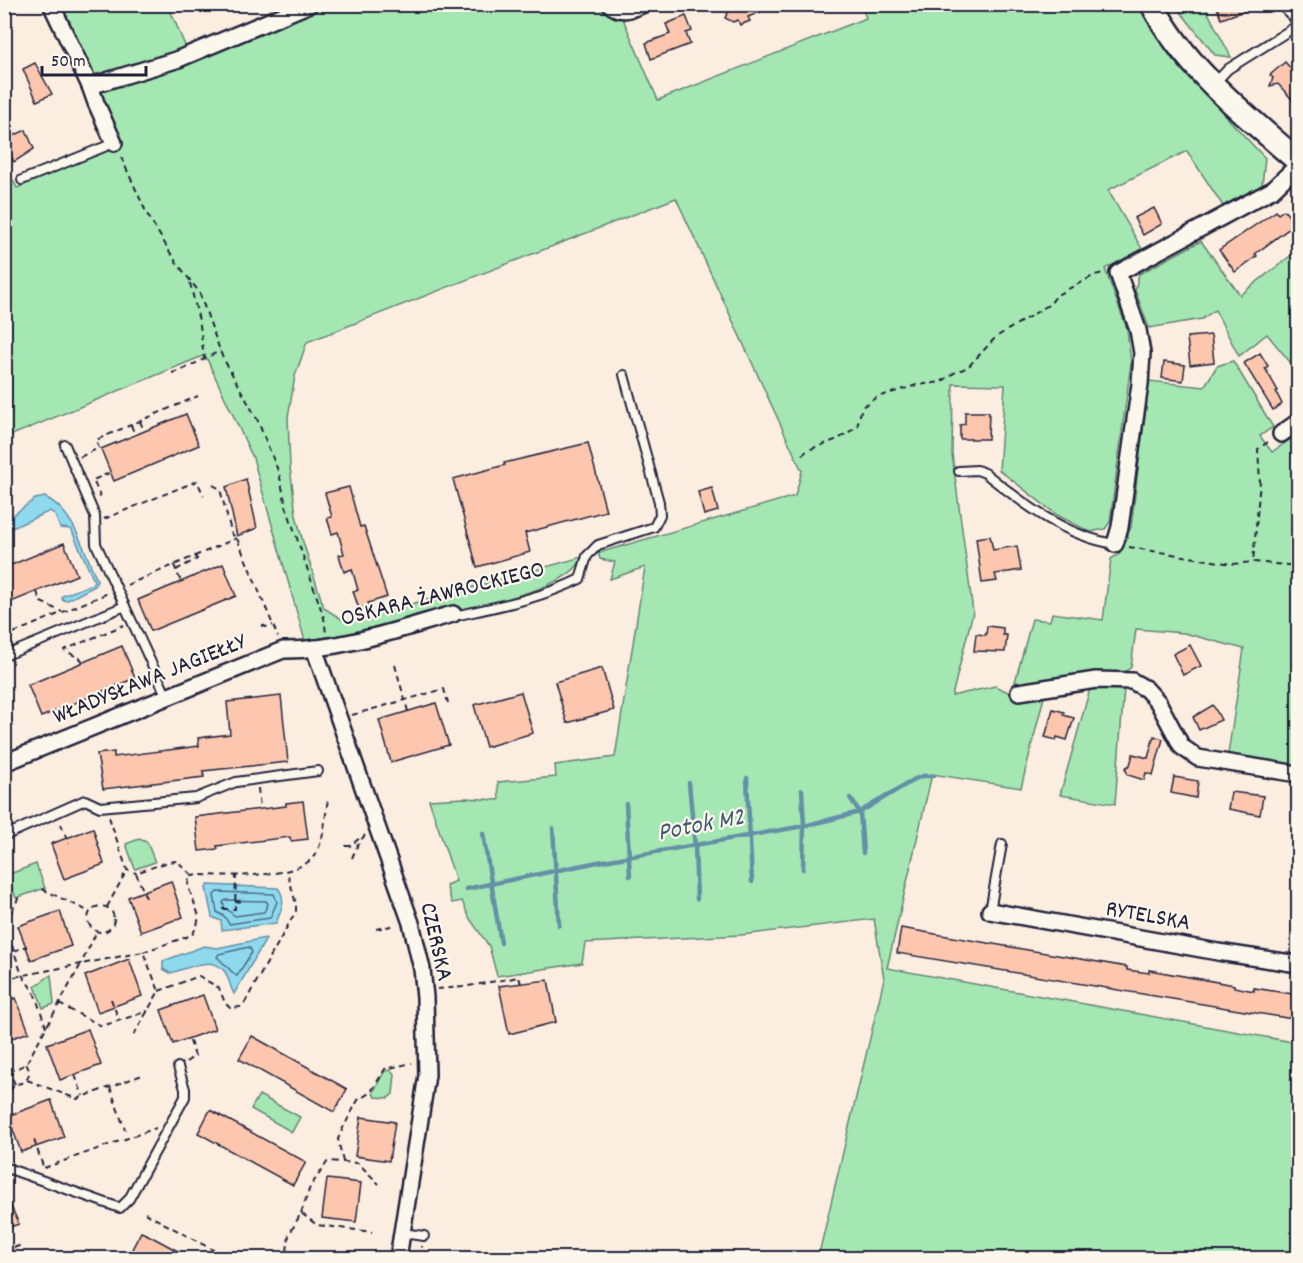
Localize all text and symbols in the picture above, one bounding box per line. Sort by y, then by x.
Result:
scale bar [42,39,146,77]
text: 50 m [51,50,86,75]
street label: OSKARA ŻAWROCKIEGO [337,553,549,637]
street label: WŁADYSŁAWA JAGIEŁŁY [48,625,253,734]
water label: Potok M2 [654,799,748,853]
street label: RYTELSKA [1103,893,1193,941]
street label: CZERSKA [409,899,461,985]

